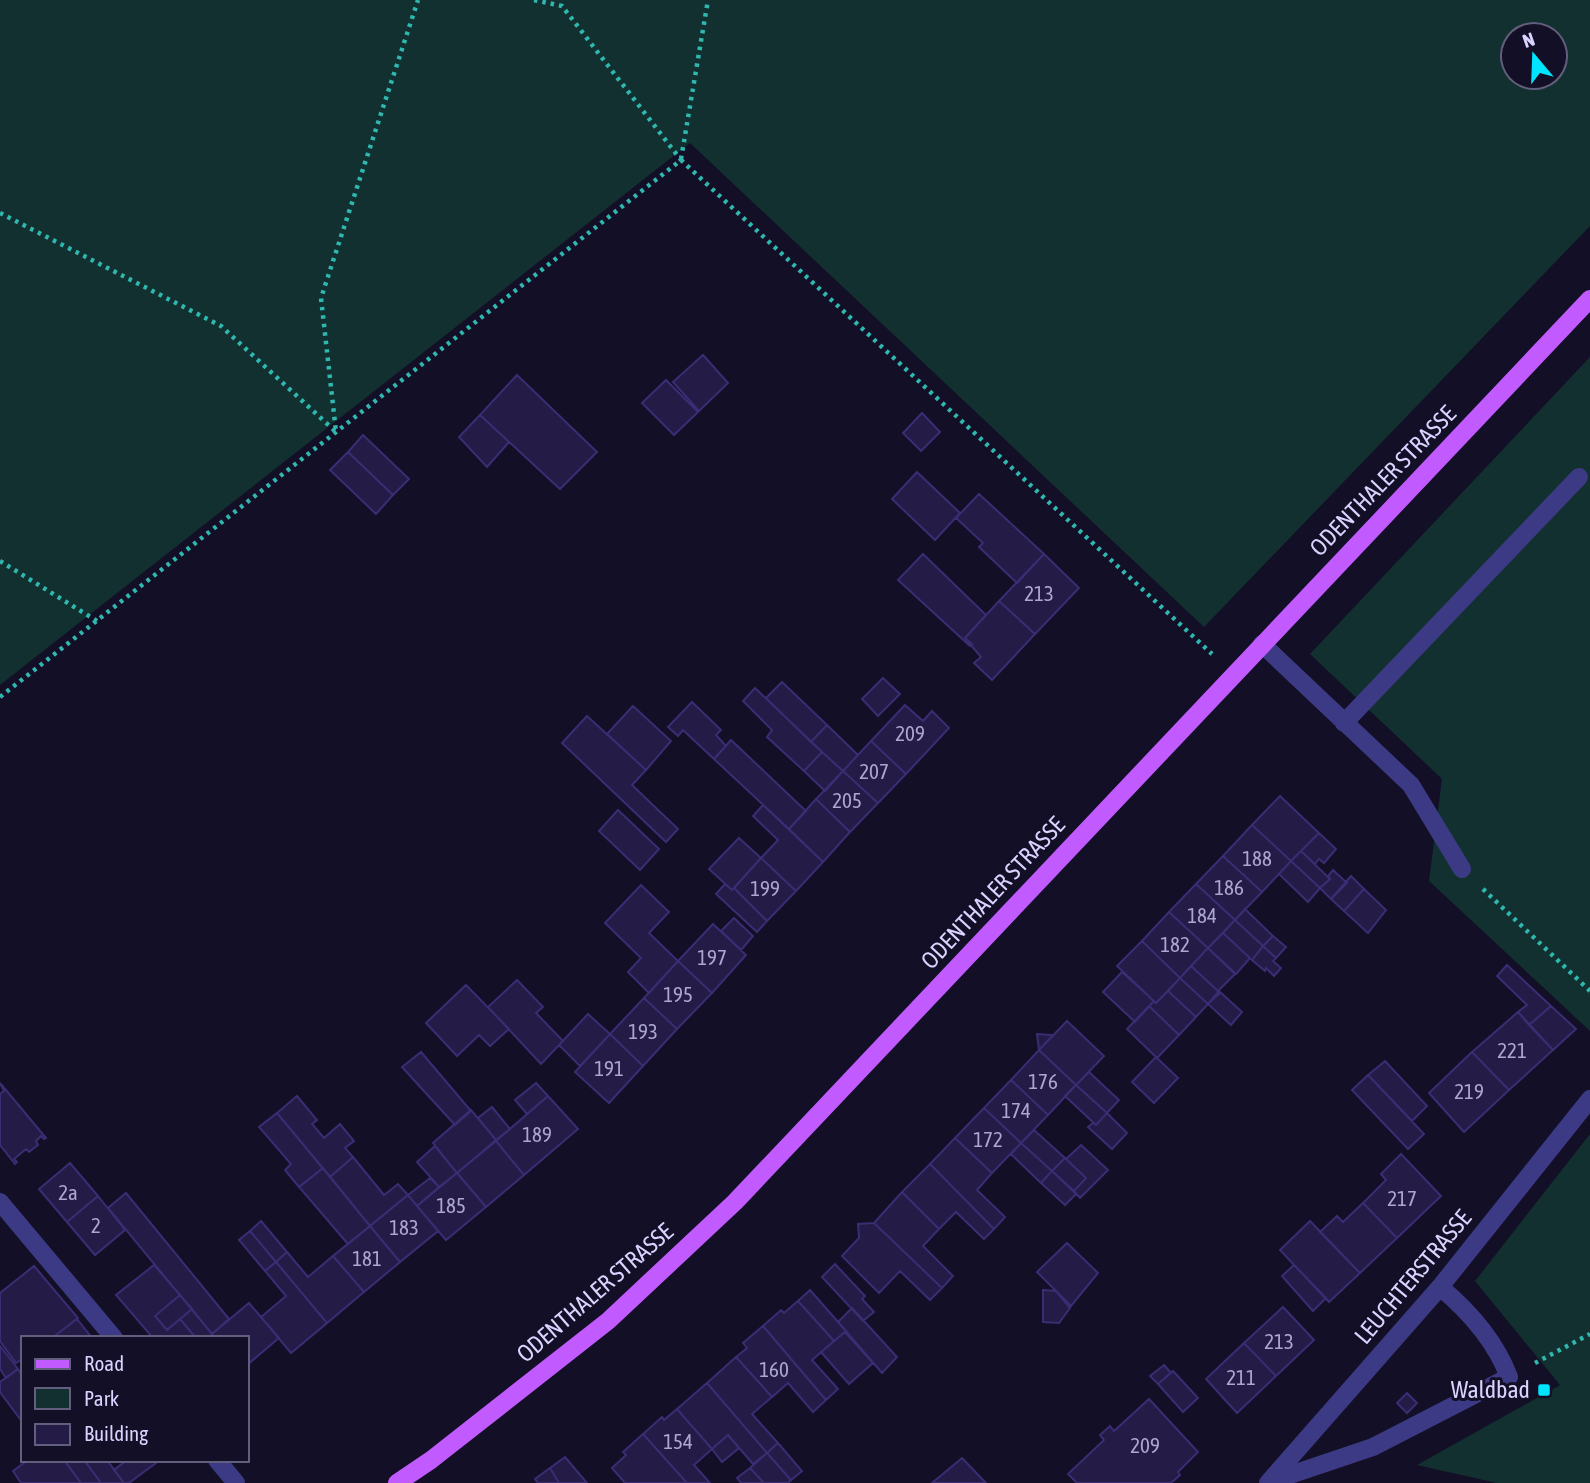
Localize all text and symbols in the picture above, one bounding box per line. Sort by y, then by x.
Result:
north arrow [1499,21,1569,91]
text: N [1520,28,1537,52]
street label: ODENTHALER STRASSE [1304,400,1461,561]
house number: 213 [1024,581,1054,605]
house number: 209 [895,721,925,745]
house number: 207 [859,759,889,783]
house number: 205 [832,788,862,812]
street label: ODENTHALER STRASSE [915,811,1070,974]
house number: 188 [1242,846,1272,870]
house number: 186 [1214,875,1244,899]
house number: 199 [750,876,780,900]
house number: 184 [1187,903,1217,927]
house number: 182 [1160,932,1190,956]
house number: 197 [697,945,727,969]
house number: 195 [663,982,693,1006]
house number: 193 [628,1019,658,1043]
house number: 221 [1497,1038,1527,1062]
house number: 191 [594,1056,624,1080]
house number: 176 [1028,1069,1058,1093]
house number: 219 [1454,1079,1484,1103]
house number: 174 [1001,1098,1031,1122]
house number: 189 [522,1122,552,1146]
house number: 172 [973,1127,1003,1151]
house number: 2a [58,1180,78,1204]
house number: 217 [1387,1186,1417,1210]
house number: 185 [436,1193,466,1217]
street label: LEUCHTERSTRASSE [1349,1204,1476,1349]
house number: 2 [91,1213,101,1237]
house number: 183 [389,1215,419,1239]
street label: ODENTHALER STRASSE [511,1218,678,1368]
house number: 181 [352,1246,382,1270]
house number: 213 [1264,1329,1294,1353]
legend [21,1336,248,1462]
text: Road [84,1351,124,1375]
house number: 160 [759,1357,789,1381]
house number: 211 [1226,1365,1256,1389]
place label: Waldbad [1451,1376,1530,1403]
marker: Waldbad [1536,1382,1552,1398]
text: Park [84,1386,119,1410]
text: Building [84,1421,148,1445]
house number: 154 [663,1429,693,1453]
house number: 209 [1130,1433,1160,1457]

